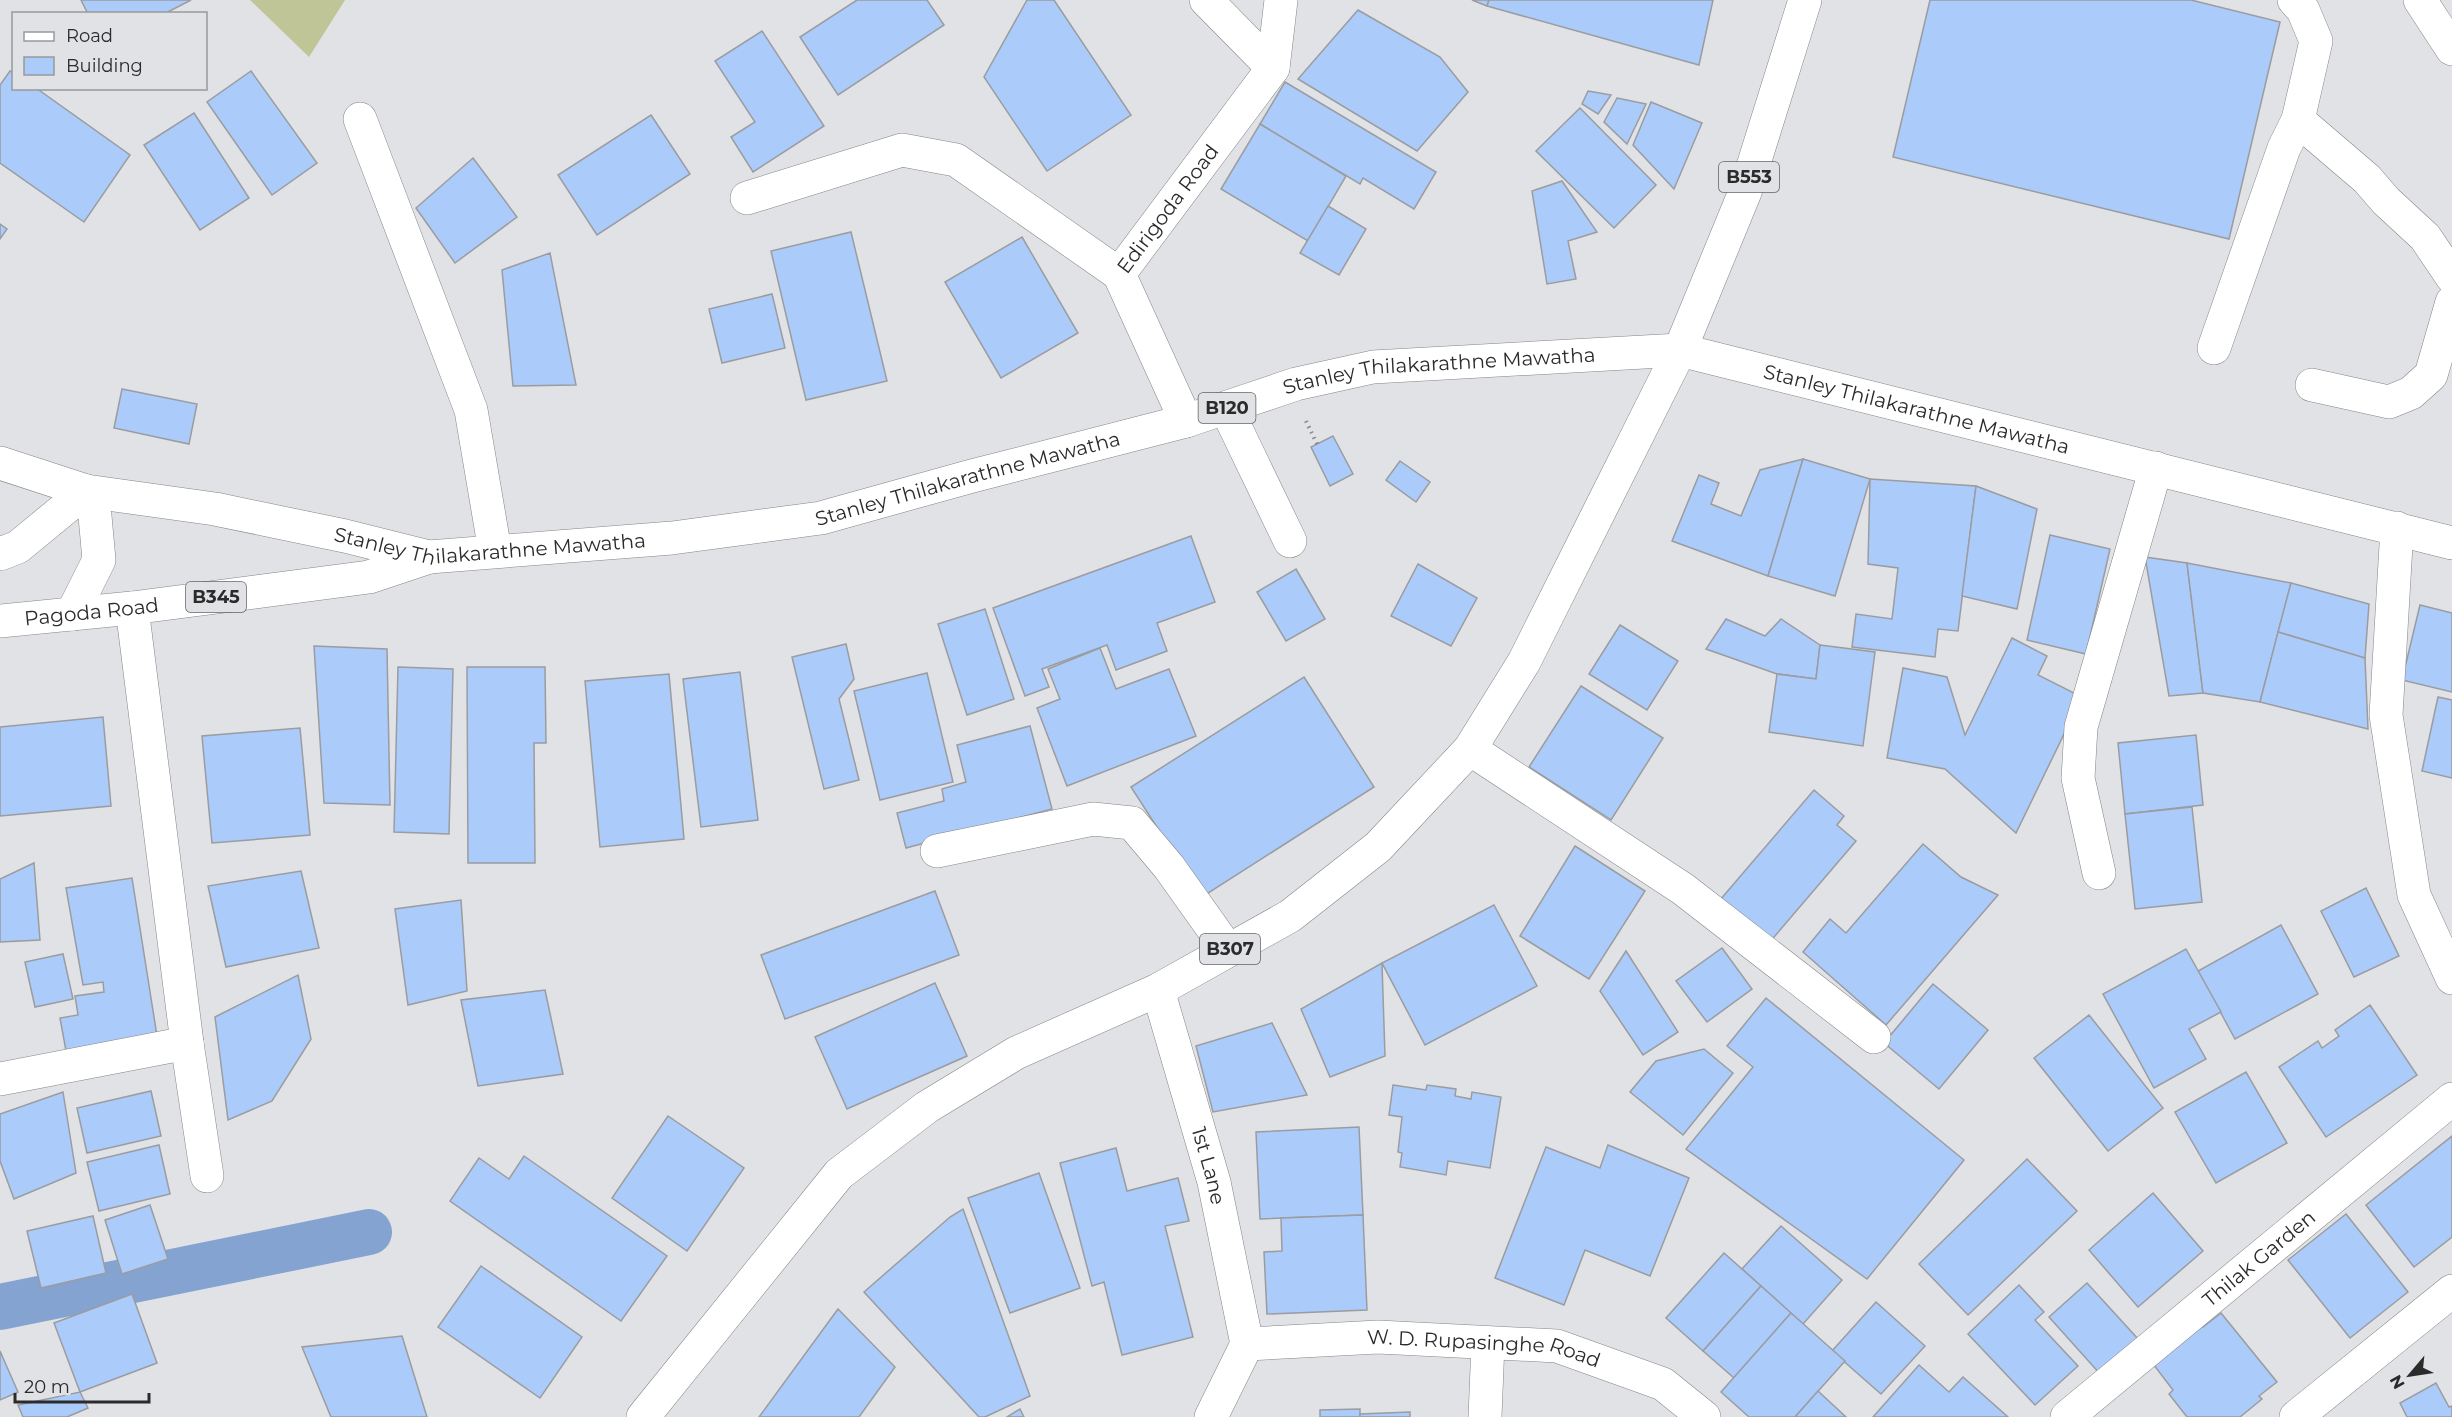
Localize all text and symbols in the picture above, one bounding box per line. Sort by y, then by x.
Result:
legend [12,12,207,90]
text: Road [66,25,113,47]
text: Building [66,55,143,77]
street label: Edirigoda Road [1112,140,1224,278]
road number: B553 [1719,162,1779,192]
street label: Stanley Thilakarathne Mawatha [1280,343,1596,400]
street label: Stanley Thilakarathne Mawatha [1761,359,2072,459]
road number: B120 [1198,393,1256,423]
street label: Stanley Thilakarathne Mawatha [812,426,1123,531]
street label: Stanley Thilakarathne Mawatha [332,522,647,570]
road number: B345 [186,582,246,612]
street label: Pagoda Road [23,593,160,631]
road number: B307 [1200,934,1260,964]
street label: 1st Lane [1187,1124,1230,1207]
street label: Thilak Garden [2198,1205,2320,1312]
street label: W. D. Rupasinghe Road [1366,1324,1604,1373]
north arrow [2380,1345,2440,1405]
scale bar [15,1366,148,1404]
text: N [2386,1372,2409,1392]
text: 20 m [24,1376,70,1398]

